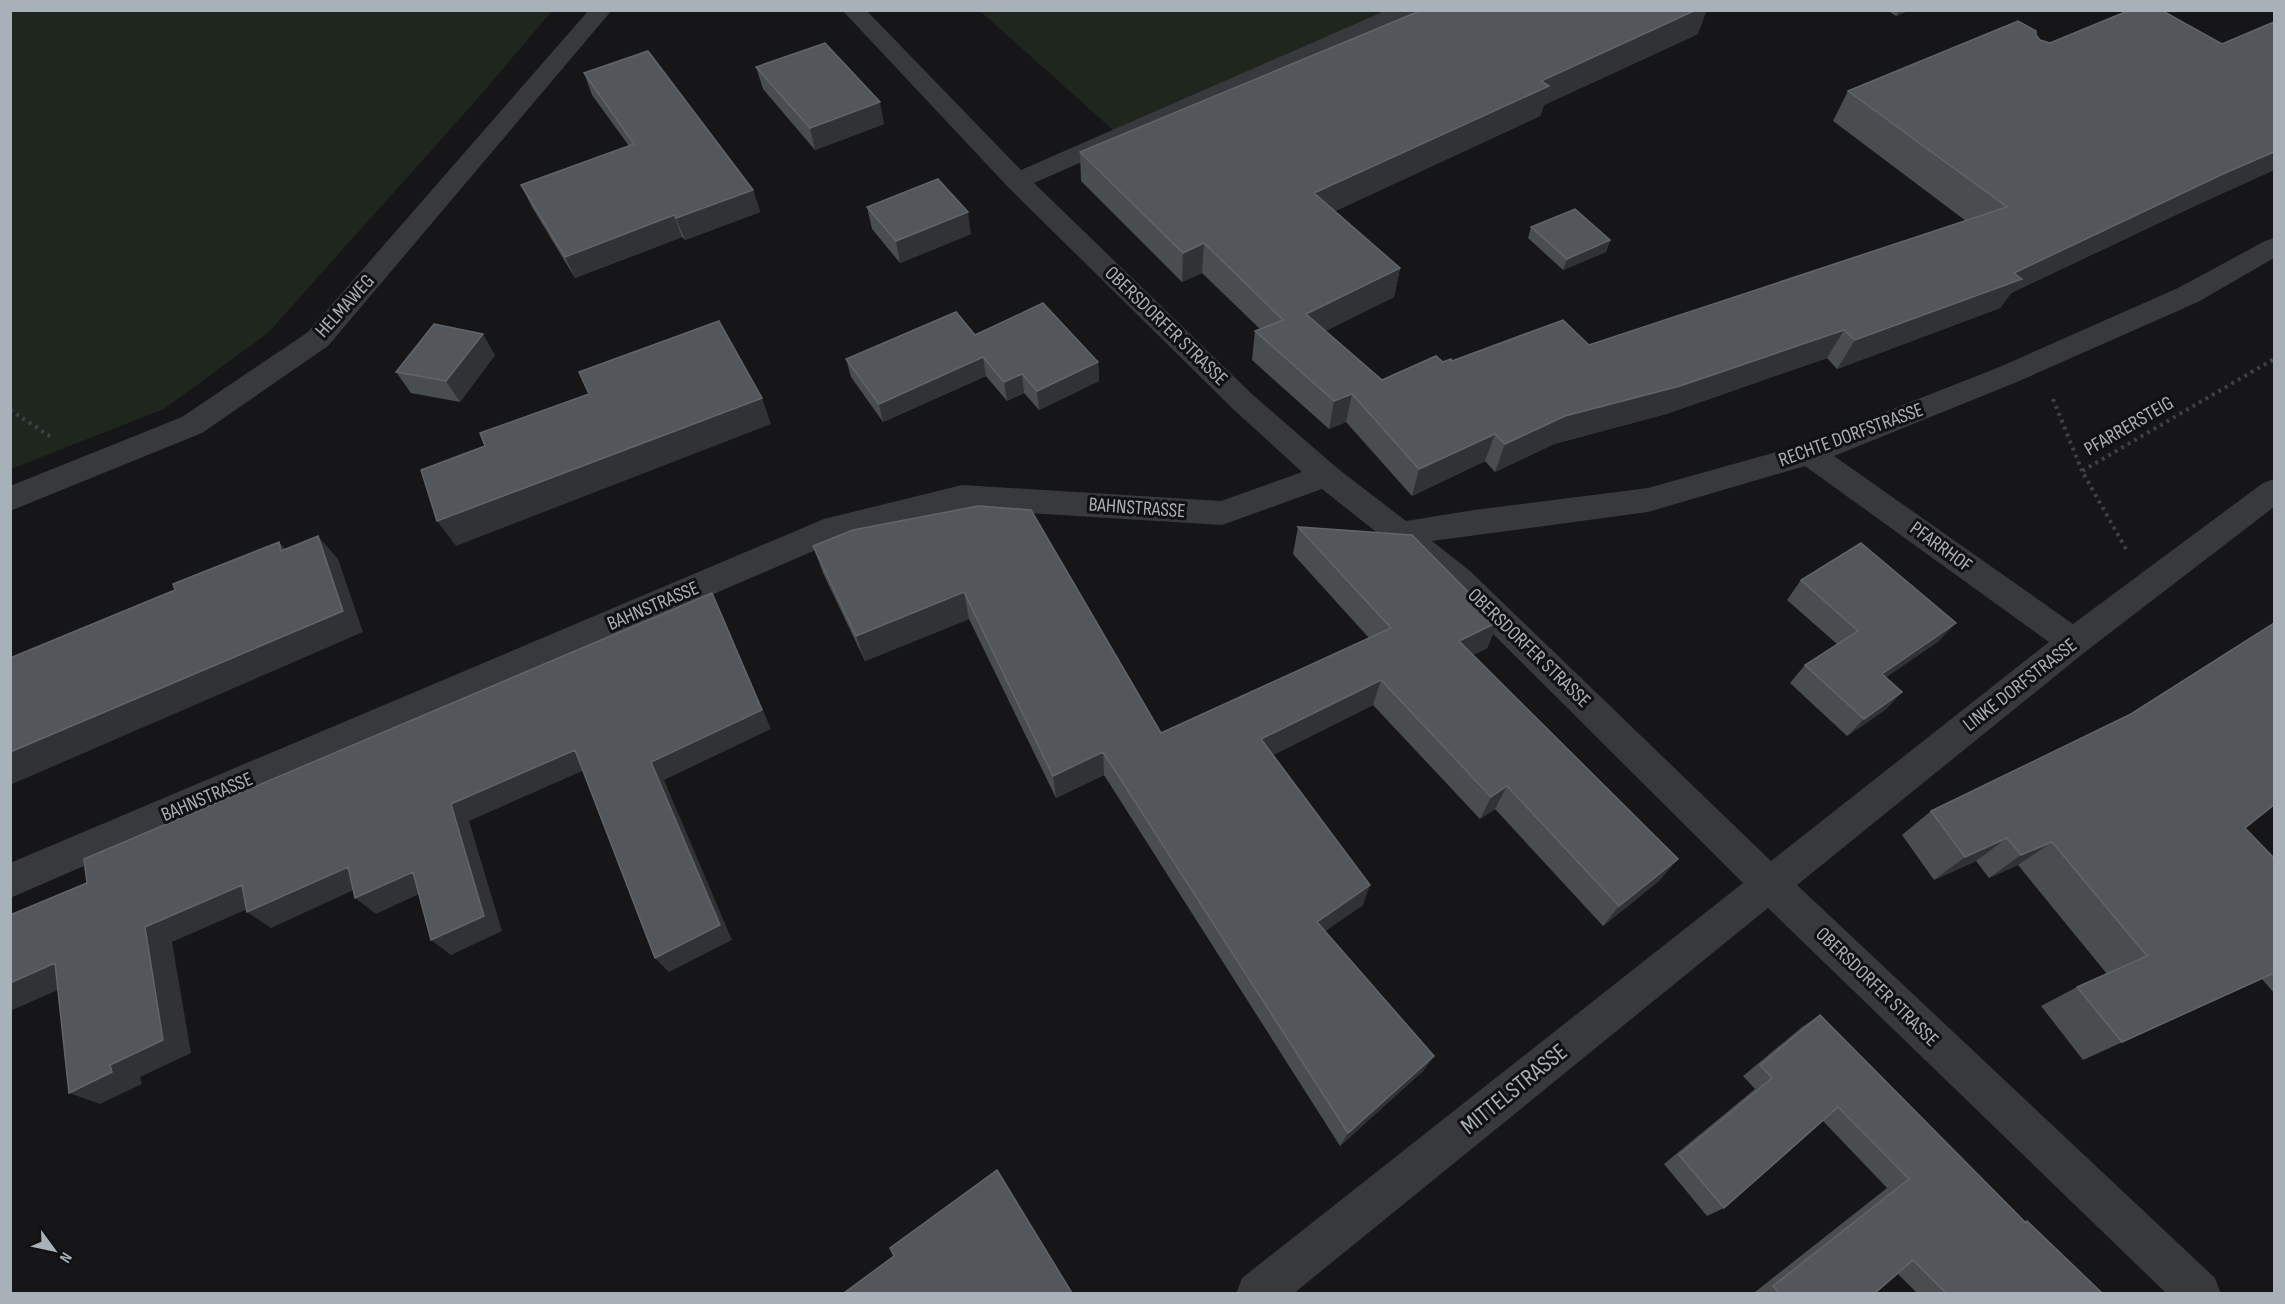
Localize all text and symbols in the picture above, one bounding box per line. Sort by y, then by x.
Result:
street label: OBERSDORFER STRASSE [1100,261,1232,391]
street label: HELMAWEG [310,269,380,343]
street label: PFARRERSTEIG [2080,391,2178,461]
street label: RECHTE DORFSTRASSE [1775,398,1927,472]
street label: BAHNSTRASSE [1088,493,1186,523]
street label: PFARRHOF [1905,516,1977,578]
street label: BAHNSTRASSE [604,576,702,636]
street label: OBERSDORFER STRASSE [1463,583,1595,713]
street label: LINKE DORFSTRASSE [1958,633,2082,737]
street label: BAHNSTRASSE [158,767,256,827]
street label: OBERSDORFER STRASSE [1811,922,1943,1052]
street label: MITTELSTRASSE [1455,1037,1573,1141]
north arrow [24,1220,84,1280]
text: N [55,1249,76,1266]

